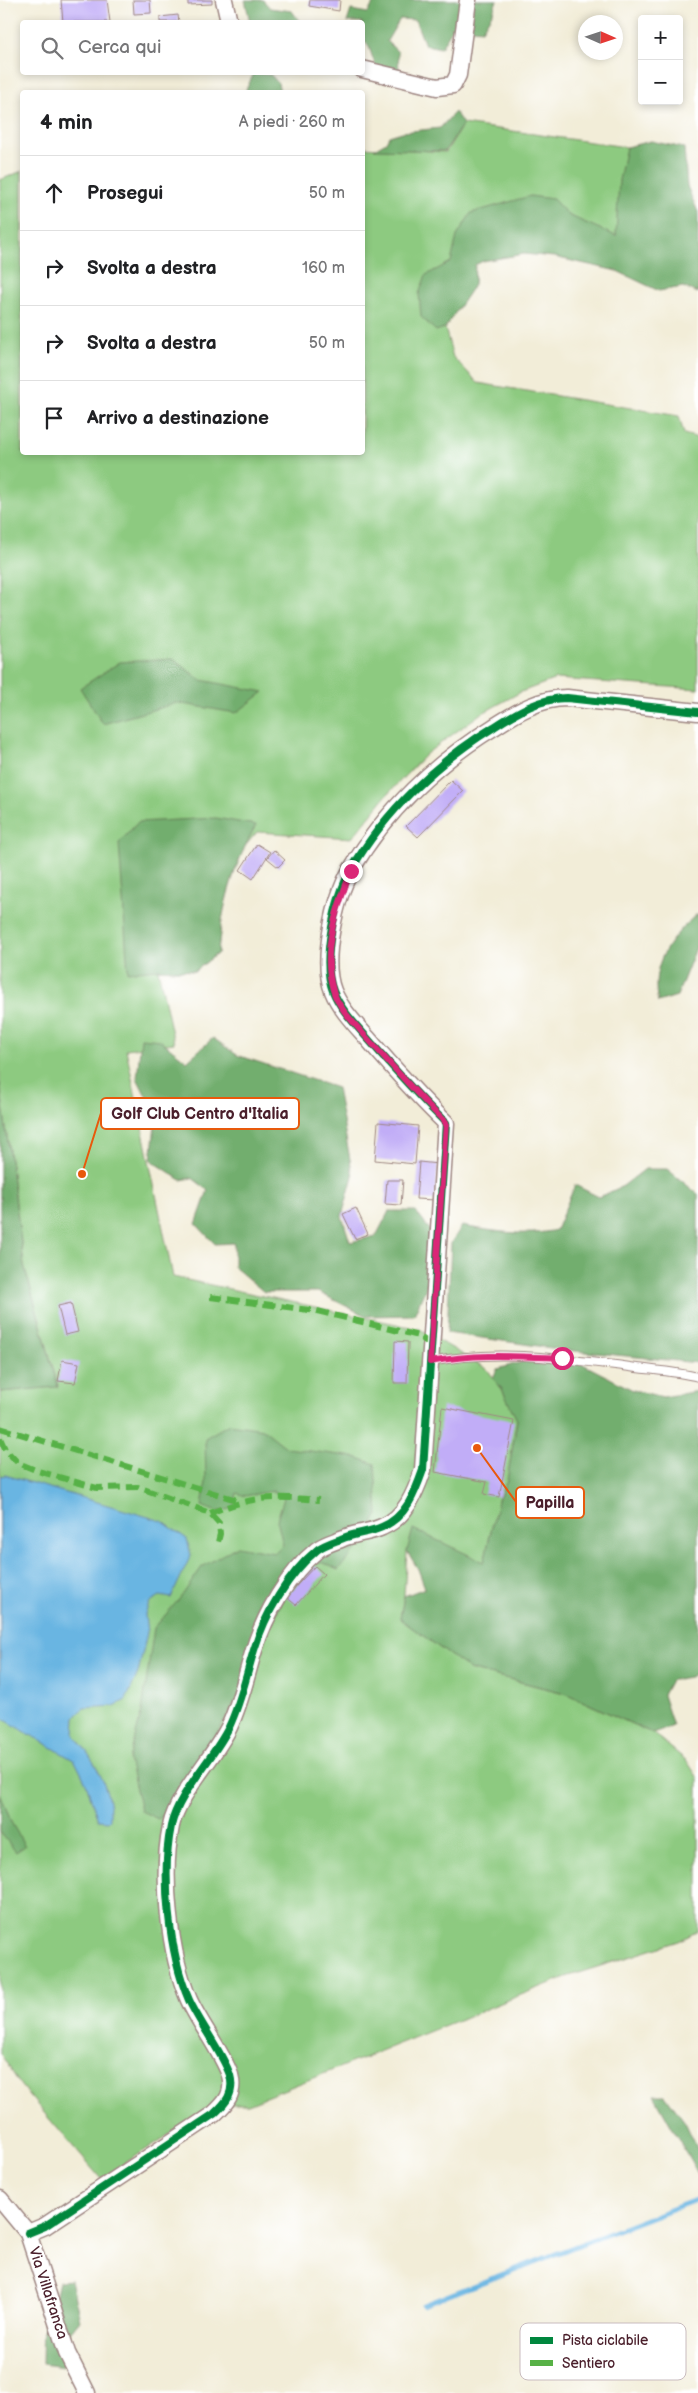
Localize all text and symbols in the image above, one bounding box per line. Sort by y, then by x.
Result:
north arrow [578,15,623,60]
map controls [638,15,683,105]
button: + [638,15,683,60]
search box [20,20,365,75]
icon: search [38,34,66,62]
text: Cerca qui [78,36,161,59]
button: − [638,60,683,105]
text: 4 min [40,110,93,135]
text: A piedi · 260 m [239,113,345,132]
icon: ahead [40,179,68,207]
text: Prosegui [87,182,163,205]
text: 50 m [309,184,345,203]
icon: right [40,254,68,282]
text: Svolta a destra [87,257,217,280]
text: 160 m [302,259,345,278]
icon: right [40,329,68,357]
text: Svolta a destra [87,332,217,355]
text: 50 m [309,334,345,353]
icon: arrive [40,404,68,432]
text: Arrivo a destinazione [87,407,269,430]
route end [340,860,363,883]
callout: Golf Club Centro d'Italia [101,1098,299,1129]
text: Golf Club Centro d'Italia [111,1105,289,1124]
route start [551,1347,574,1370]
callout: Papilla [516,1487,584,1518]
text: Papilla [526,1494,574,1513]
street label: Via Villafranca [24,2244,72,2342]
legend [520,2323,686,2380]
text: Pista ciclabile [562,2332,648,2349]
text: Sentiero [562,2355,615,2372]

